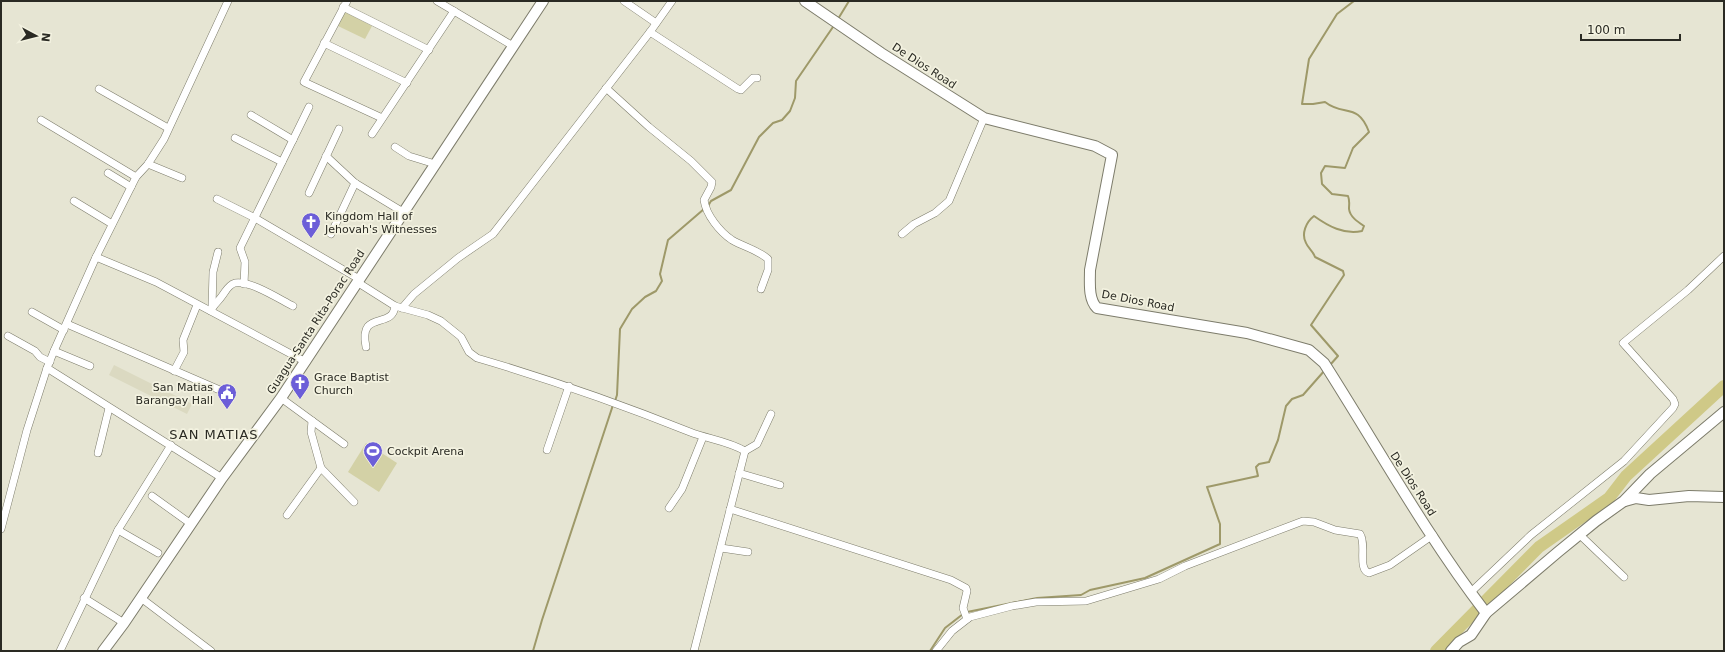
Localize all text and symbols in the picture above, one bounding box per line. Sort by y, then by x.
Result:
north arrow [16,16,56,56]
scale bar [1581,16,1680,42]
text: 100 m [1587,23,1625,37]
text: N [38,32,52,43]
street label: De Dios Road [890,40,958,92]
place label: Kingdom Hall of Jehovah's Witnesses [324,210,437,236]
church icon: Kingdom Hall of Jehovah's Witnesses [300,211,322,239]
street label: Guagua-Santa Rita-Porac Road [264,247,368,397]
street label: De Dios Road [1101,288,1175,314]
place label: Grace Baptist Church [314,371,389,397]
church icon: Grace Baptist Church [289,372,311,400]
place label: San Matias Barangay Hall [136,381,213,407]
public building icon: San Matias Barangay Hall [216,382,238,410]
district label: SAN MATIAS [169,427,259,442]
sports icon: Cockpit Arena [362,440,384,468]
place label: Cockpit Arena [387,445,464,458]
street label: De Dios Road [1387,450,1439,518]

